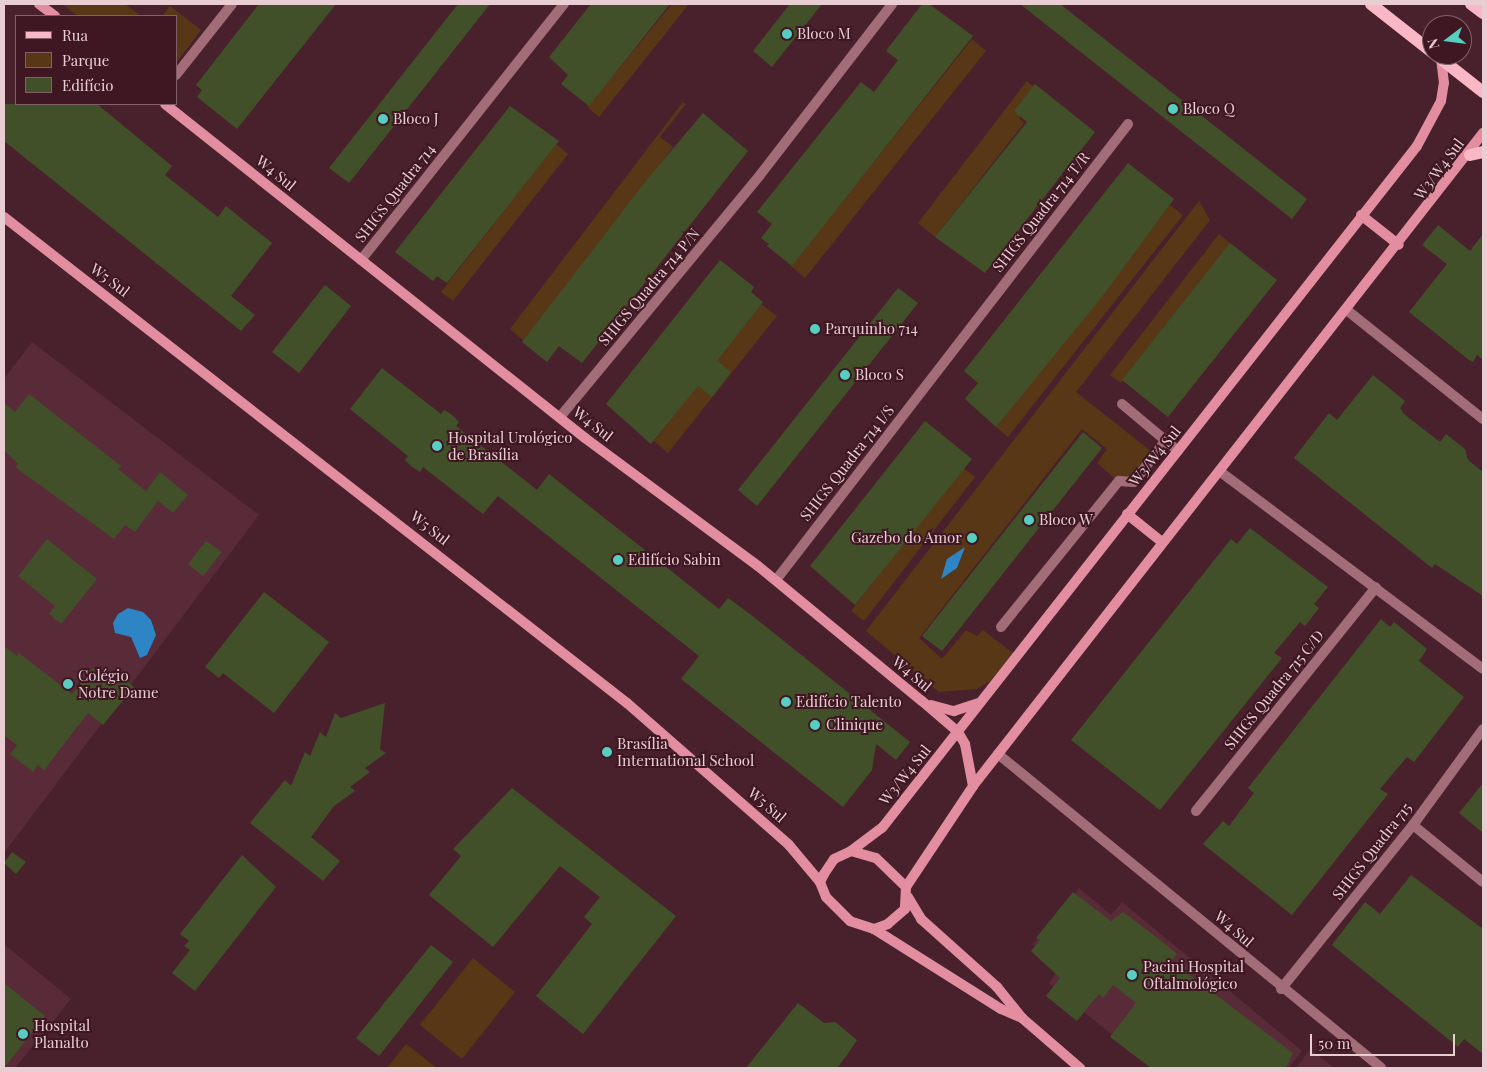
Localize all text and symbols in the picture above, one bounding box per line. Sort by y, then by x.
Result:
legend [15,15,178,105]
north arrow [1422,15,1472,65]
text: Rua [62,25,88,45]
place label: Bloco M [797,25,851,43]
marker: Bloco M [781,28,793,40]
text: N [1423,36,1443,51]
text: Parque [62,50,109,70]
text: Edifício [62,75,114,95]
place label: Bloco Q [1183,100,1235,118]
marker: Bloco Q [1167,103,1179,115]
place label: Bloco J [393,110,439,128]
marker: Bloco J [377,113,389,125]
street label: W3/W4 Sul [1410,135,1468,203]
street label: SHIGS Quadra 714 [351,140,439,246]
street label: SHIGS Quadra 714 T/R [988,148,1094,276]
street label: W4 Sul [253,152,299,194]
street label: SHIGS Quadra 714 P/N [595,225,703,349]
street label: W5 Sul [87,259,133,301]
place label: Parquinho 714 [825,320,918,338]
marker: Parquinho 714 [809,323,821,335]
place label: Bloco S [855,366,904,384]
marker: Bloco S [839,369,851,381]
street label: SHIGS Quadra 714 I/S [796,401,898,525]
street label: W4 Sul [569,403,617,445]
street label: W3/W4 Sul [1125,422,1185,490]
place label: Hospital Urológico de Brasília [448,428,573,463]
marker: Hospital Urológico de Brasília [430,439,444,453]
street label: W5 Sul [407,507,453,549]
place label: Bloco W [1039,511,1093,529]
marker: Bloco W [1023,514,1035,526]
place label: Gazebo do Amor [851,529,962,547]
marker: Gazebo do Amor [966,532,978,544]
place label: Edifício Sabin [628,551,721,569]
marker: Edifício Sabin [612,554,624,566]
street label: SHIGS Quadra 715 C/D [1220,626,1328,754]
street label: W4 Sul [889,652,935,696]
place label: Colégio Notre Dame [78,666,159,701]
marker: Colégio Notre Dame [62,678,74,690]
place label: Edifício Talento [796,693,902,711]
marker: Edifício Talento [780,696,792,708]
place label: Clinique [826,716,883,734]
marker: Clinique [808,718,822,732]
place label: Brasília International School [617,734,754,769]
street label: W3/W4 Sul [875,741,935,809]
marker: Brasília International School [601,746,613,758]
street label: W5 Sul [744,784,790,826]
street label: SHIGS Quadra 715 [1328,799,1416,903]
street label: W4 Sul [1211,907,1257,951]
place label: Pacini Hospital Oftalmológico [1143,957,1244,992]
marker: Pacini Hospital Oftalmológico [1125,968,1139,982]
place label: Hospital Planalto [34,1016,90,1051]
scale bar [1312,1024,1457,1056]
marker: Hospital Planalto [16,1027,30,1041]
text: 50 m [1318,1033,1350,1053]

